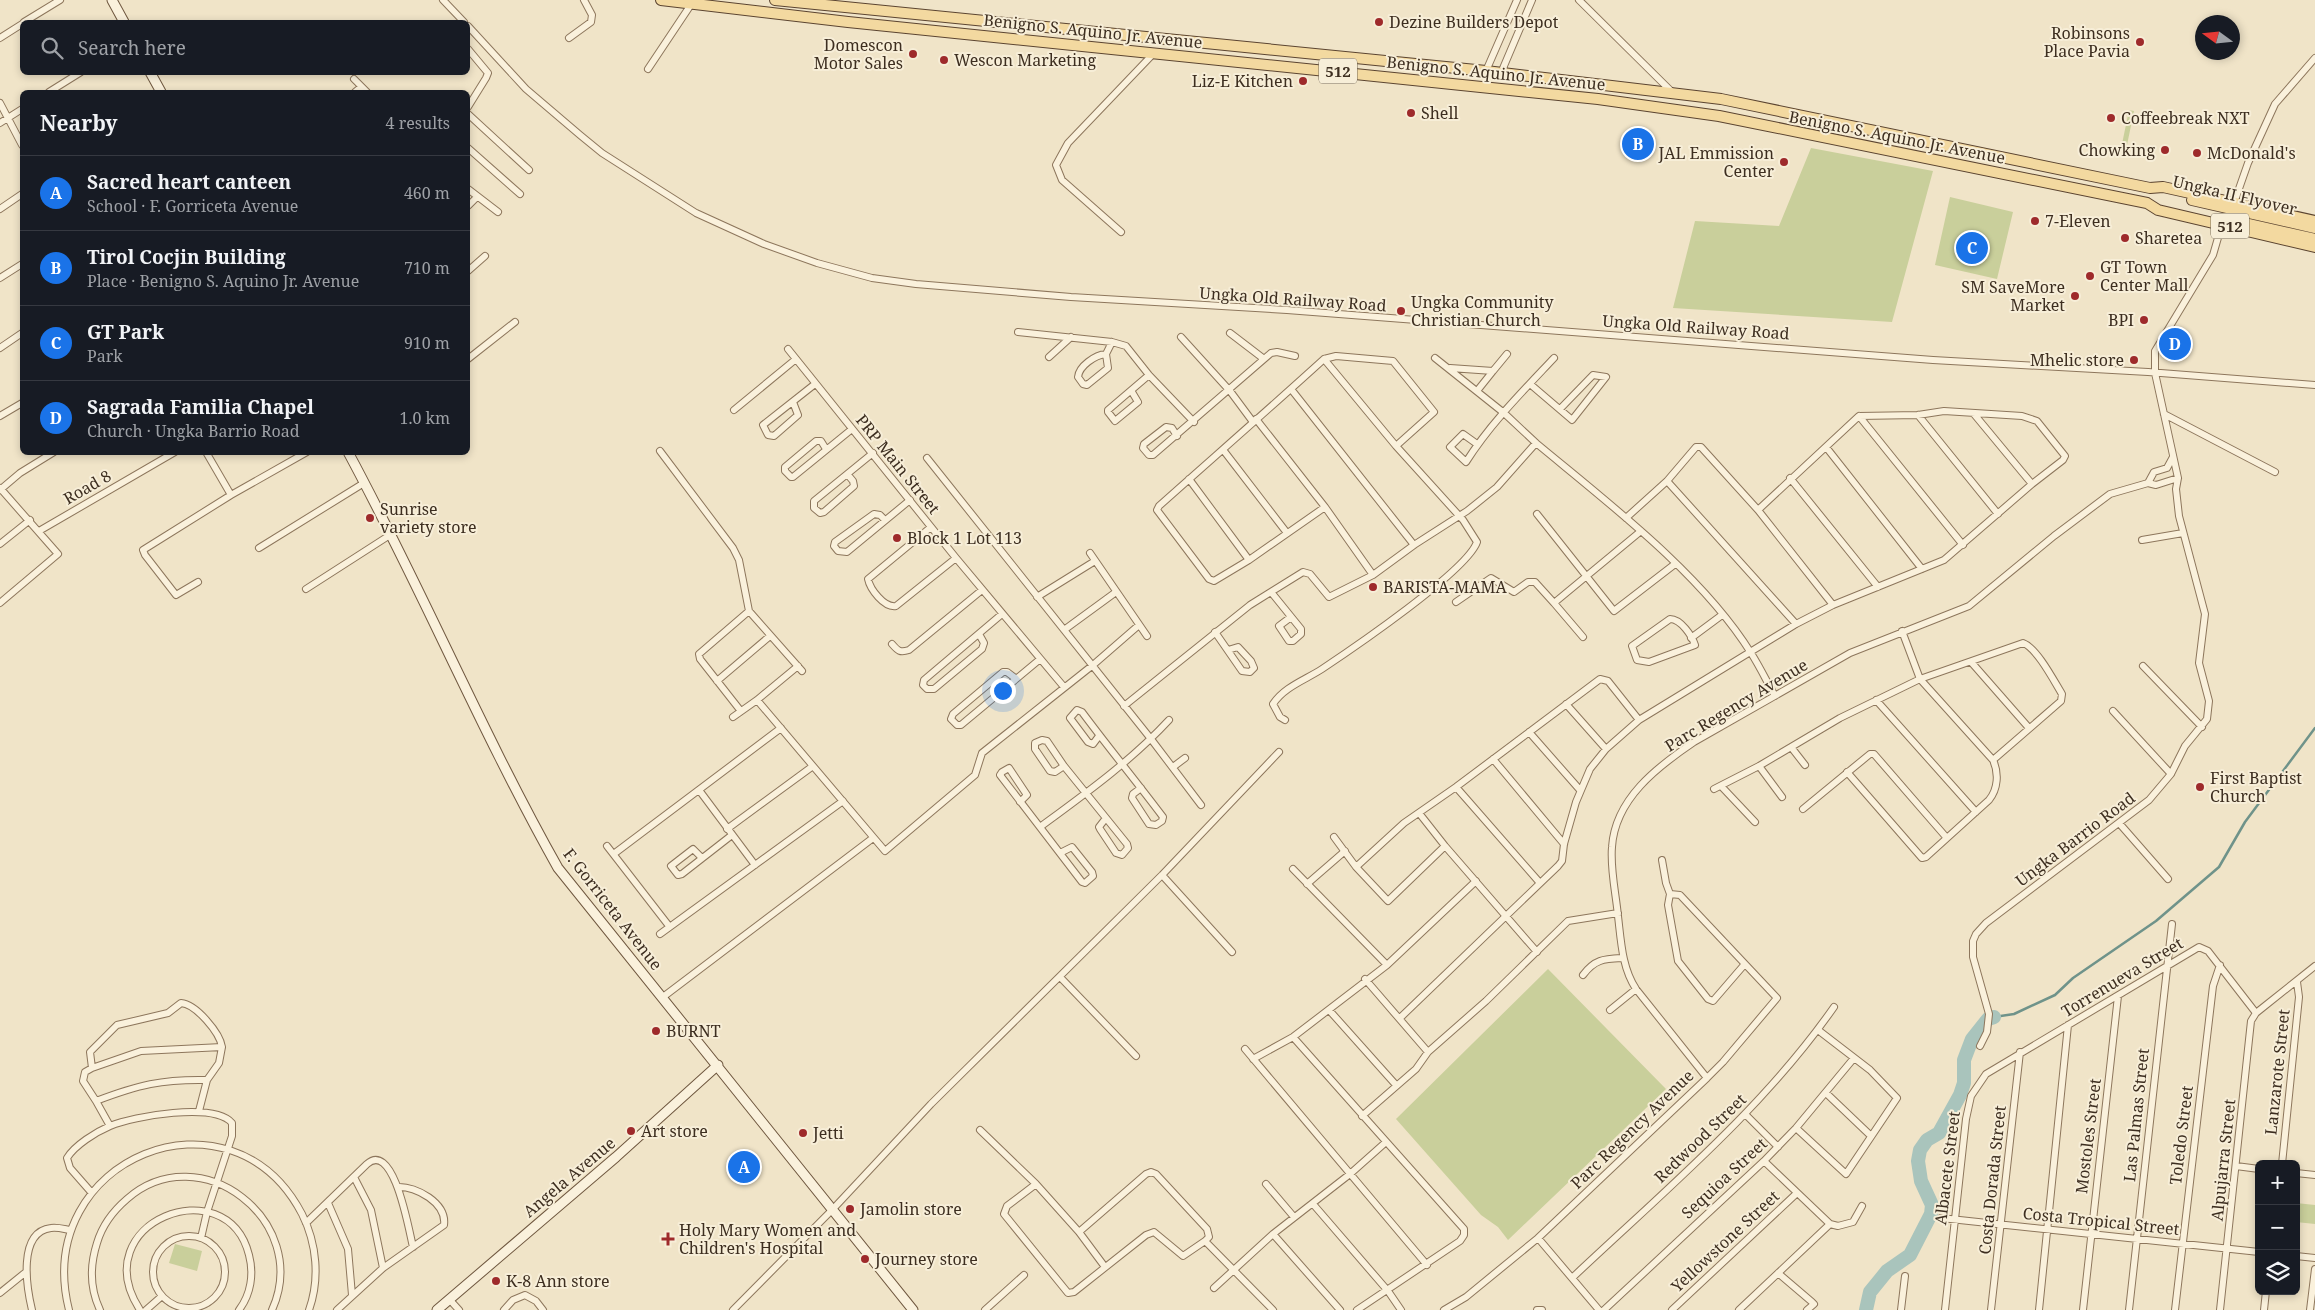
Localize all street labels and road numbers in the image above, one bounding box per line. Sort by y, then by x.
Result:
street label: Benigno S. Aquino Jr. Avenue [982,9,1204,53]
street label: Benigno S. Aquino Jr. Avenue [1385,51,1607,95]
road number: 512 [1319,58,1357,84]
street label: Benigno S. Aquino Jr. Avenue [1787,105,2007,169]
street label: Ungka II Flyover [2171,170,2300,220]
road number: 512 [2211,214,2249,238]
street label: Ungka Old Railway Road [1199,281,1387,317]
street label: Ungka Old Railway Road [1602,309,1790,345]
street label: PRP Main Street [851,410,945,519]
street label: Road 8 [59,465,115,509]
street label: Parc Regency Avenue [1660,654,1812,756]
street label: Ungka Barrio Road [2011,787,2139,891]
street label: F. Gorriceta Avenue [558,844,668,974]
street label: Torrenueva Street [2057,932,2187,1022]
street label: Lanzarote Street [2259,1008,2295,1136]
street label: Las Palmas Street [2118,1047,2154,1183]
street label: Parc Regency Avenue [1566,1064,1698,1194]
street label: Mostoles Street [2070,1077,2106,1195]
street label: Toledo Street [2164,1084,2198,1186]
street label: Redwood Street [1649,1088,1751,1188]
street label: Alpujarra Street [2206,1098,2240,1222]
street label: Costa Dorada Street [1973,1104,2011,1256]
street label: Albacete Street [1929,1109,1965,1226]
street label: Angela Avenue [518,1132,620,1222]
street label: Sequioa Street [1676,1132,1772,1223]
street label: Yellowstone Street [1666,1185,1784,1298]
street label: Costa Tropical Street [2022,1202,2181,1240]

